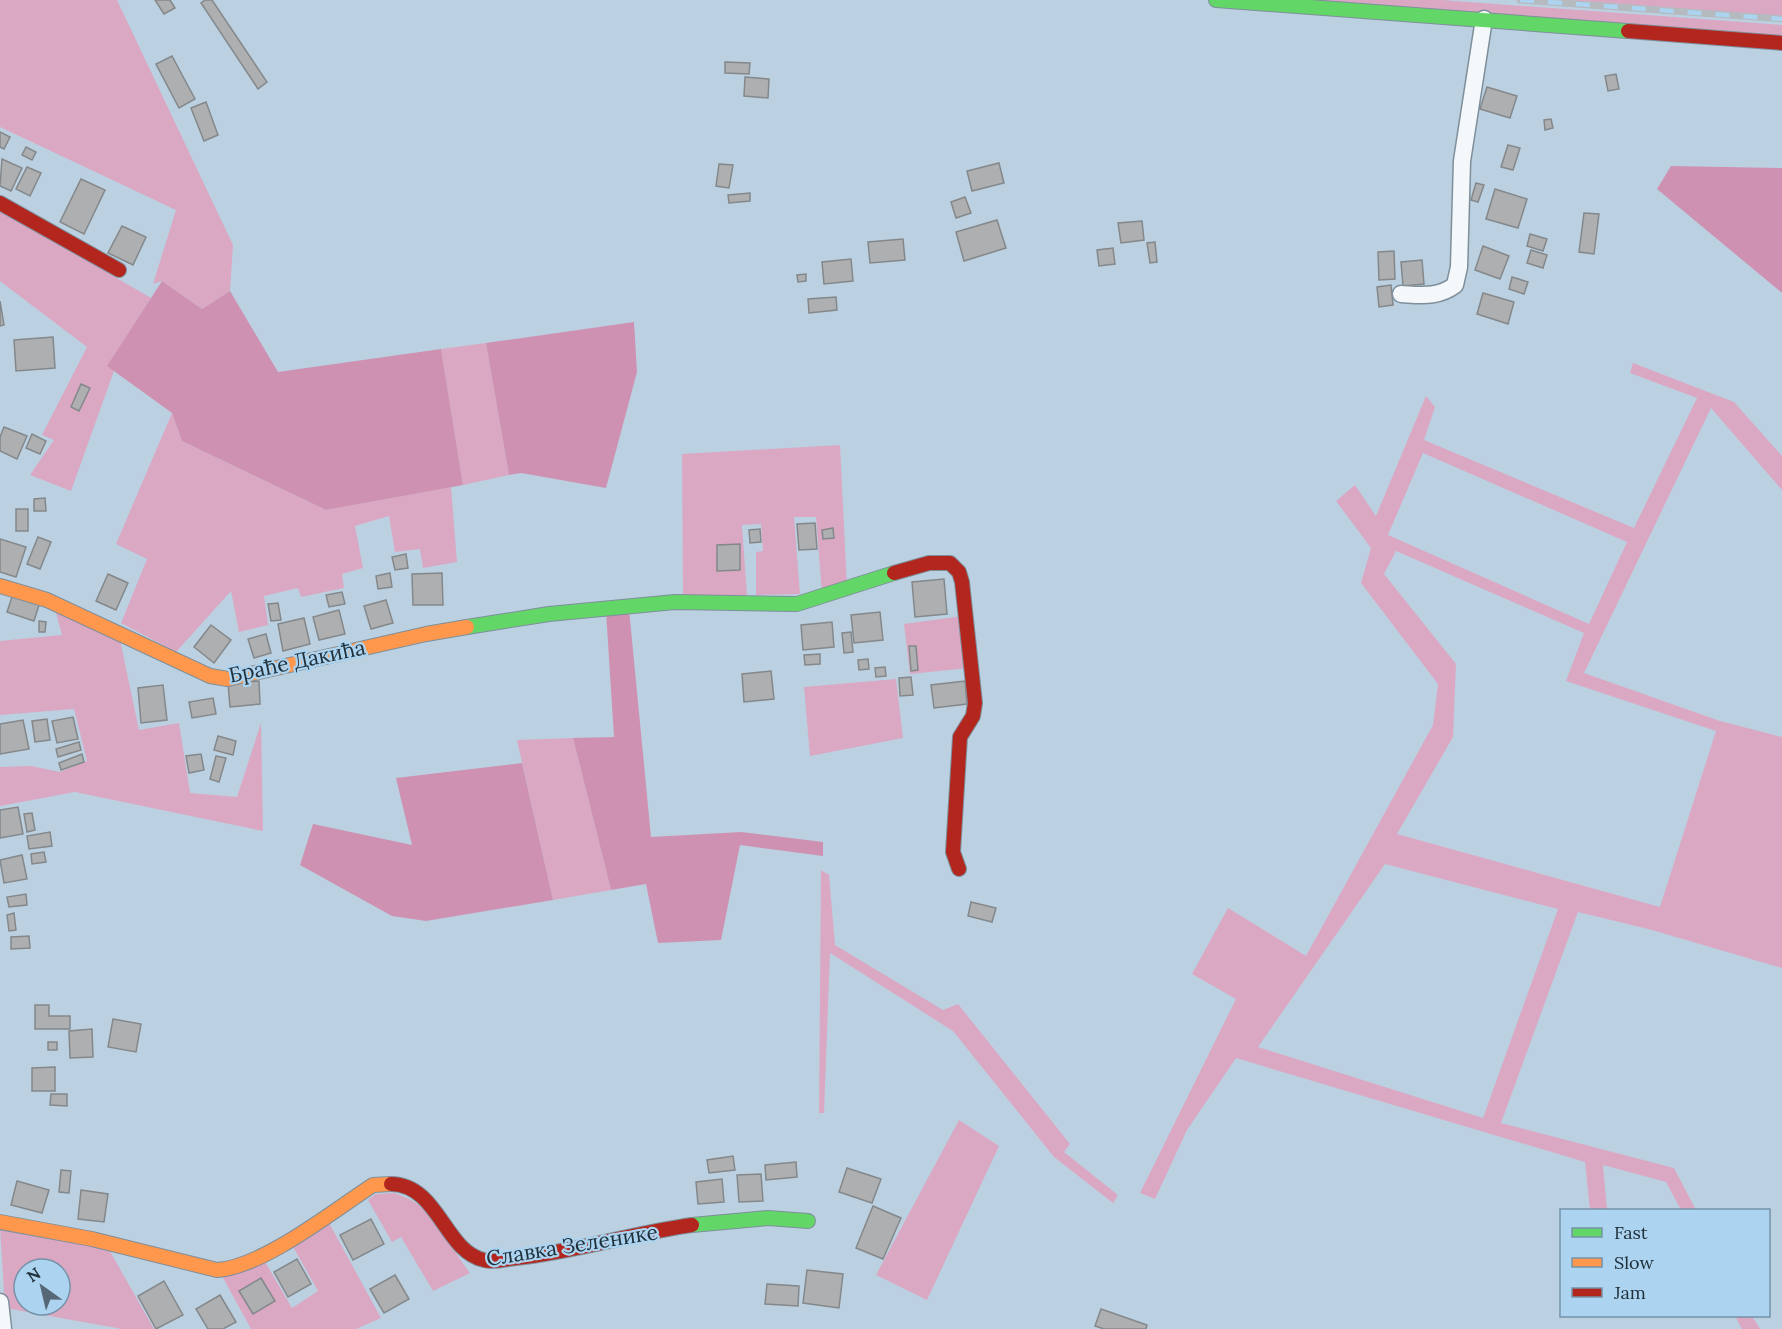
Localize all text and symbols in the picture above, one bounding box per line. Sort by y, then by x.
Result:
street label: Браће Дакића [226,633,368,689]
legend [1560,1209,1770,1317]
street label: Славка Зеленике [484,1218,660,1272]
text: Fast [1614,1221,1648,1244]
text: Slow [1614,1251,1654,1274]
north arrow [12,1257,72,1317]
text: N [23,1263,44,1286]
text: Jam [1613,1281,1646,1304]

